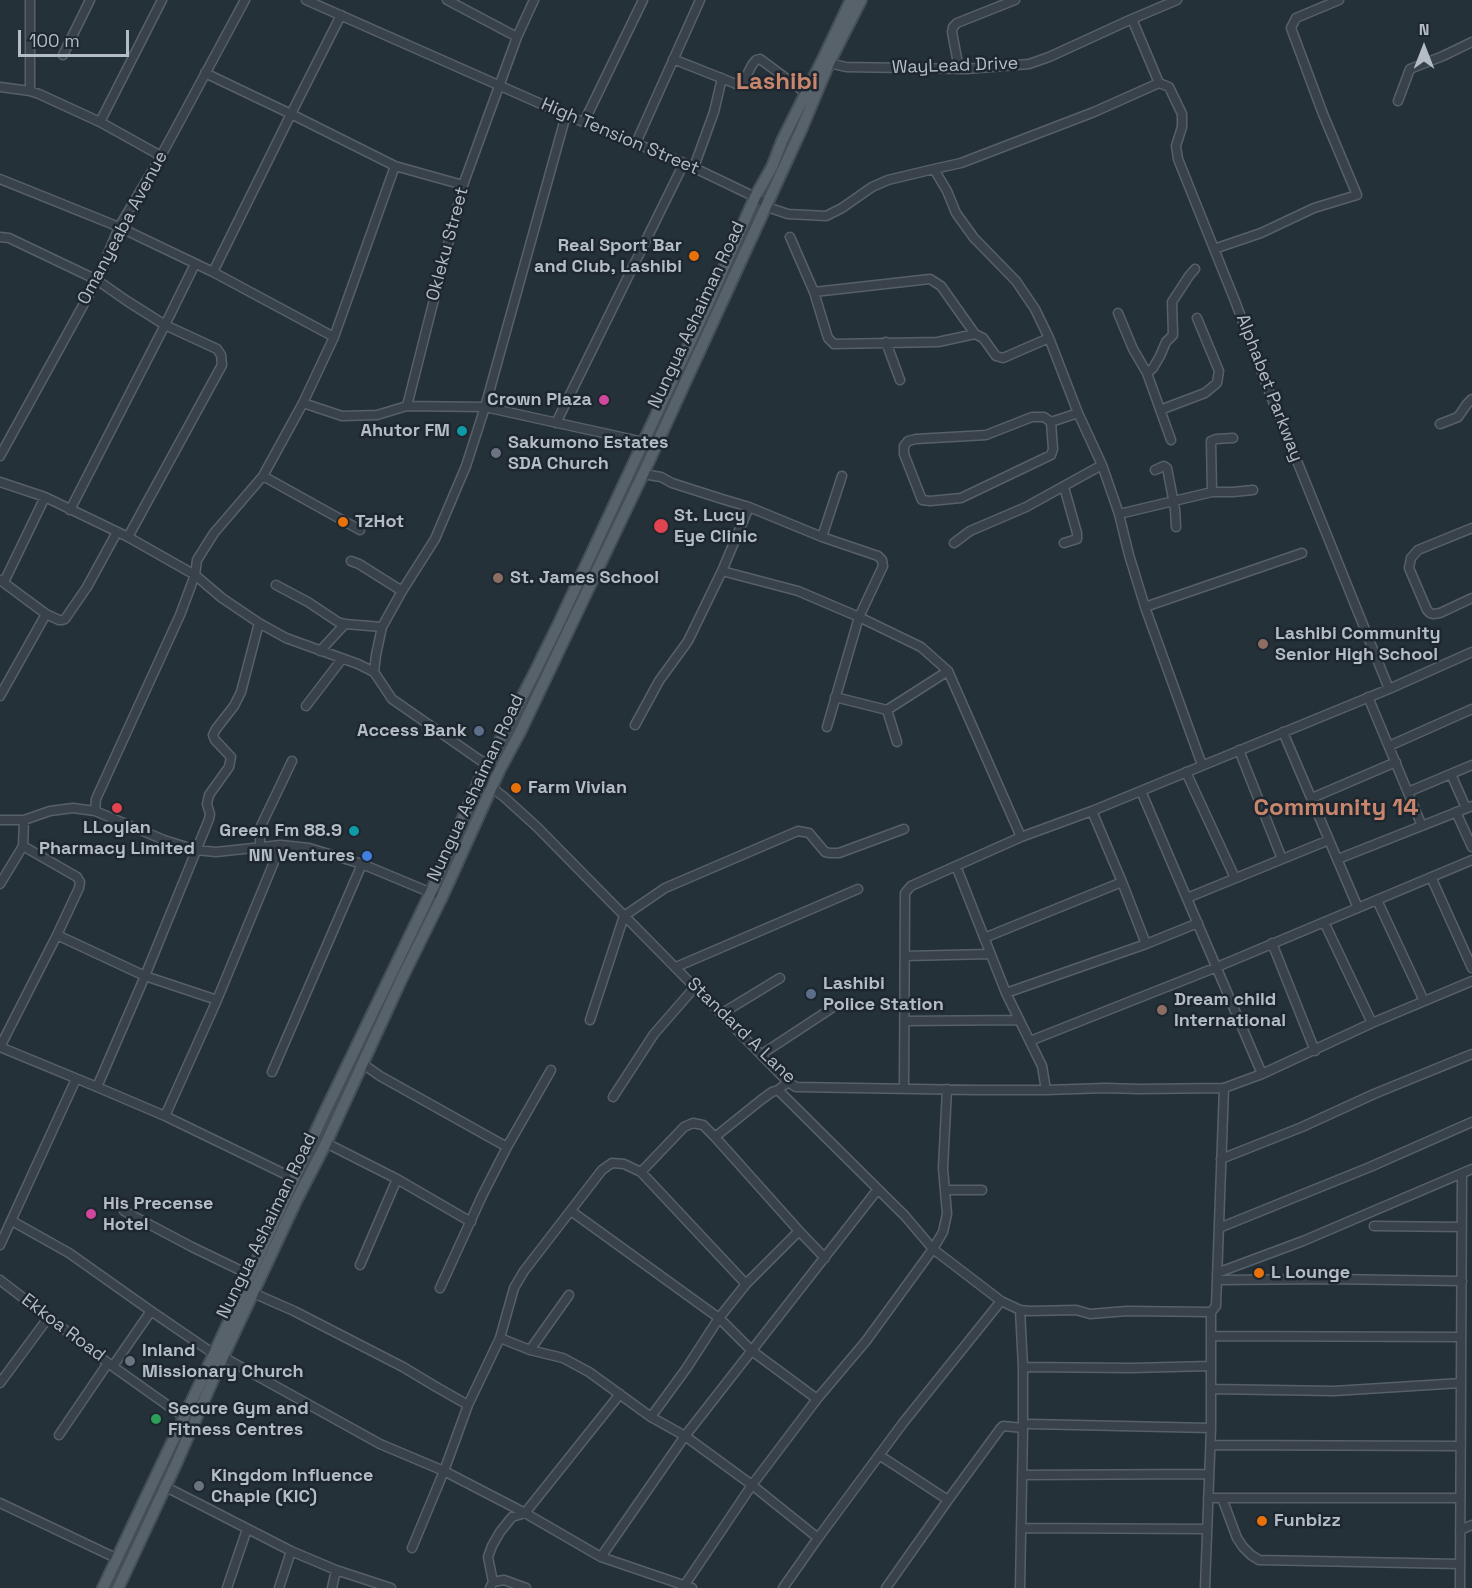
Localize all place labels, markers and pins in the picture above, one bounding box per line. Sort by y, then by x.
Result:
place label: Real Sport Bar and Club, Lashibi [534,235,682,278]
marker: Real Sport Bar and Club, Lashibi [687,249,701,263]
place label: Crown Plaza [487,389,592,411]
marker: Crown Plaza [597,393,611,407]
place label: Ahutor FM [360,420,450,442]
marker: Ahutor FM [455,424,469,438]
place label: Sakumono Estates SDA Church [508,432,669,474]
marker: Sakumono Estates SDA Church [489,446,503,460]
place label: St. Lucy Eye Clinic [674,505,758,548]
place label: TzHot [355,511,404,533]
marker: TzHot [336,515,350,529]
marker: St. Lucy Eye Clinic [652,517,670,535]
place label: St. James School [510,567,659,589]
marker: St. James School [491,571,505,585]
place label: Lashibi Community Senior High School [1275,623,1441,666]
marker: Lashibi Community Senior High School [1256,637,1270,651]
place label: Access Bank [357,720,467,742]
marker: Access Bank [472,724,486,738]
place label: Farm Vivian [528,777,627,799]
marker: Farm Vivian [509,781,523,795]
marker: LLoylan Pharmacy Limited [110,801,124,815]
place label: LLoylan Pharmacy Limited [39,817,195,860]
place label: Green Fm 88.9 [219,820,342,842]
marker: Green Fm 88.9 [347,824,361,838]
place label: NN Ventures [249,845,355,867]
marker: NN Ventures [360,849,374,863]
place label: Lashibi Police Station [823,973,944,1016]
marker: Lashibi Police Station [804,987,818,1001]
place label: Dream child International [1174,989,1286,1032]
marker: Dream child International [1155,1003,1169,1017]
place label: His Precense Hotel [103,1193,214,1236]
marker: His Precense Hotel [84,1207,98,1221]
place label: L Lounge [1271,1262,1350,1284]
marker: L Lounge [1252,1266,1266,1280]
place label: Inland Missionary Church [142,1340,304,1382]
marker: Inland Missionary Church [123,1354,137,1368]
place label: Secure Gym and Fitness Centres [168,1398,309,1440]
marker: Secure Gym and Fitness Centres [149,1412,163,1426]
place label: Kingdom Influence Chaple (KIC) [211,1465,373,1508]
marker: Kingdom Influence Chaple (KIC) [192,1479,206,1493]
place label: Funbizz [1274,1510,1341,1532]
marker: Funbizz [1255,1514,1269,1528]

